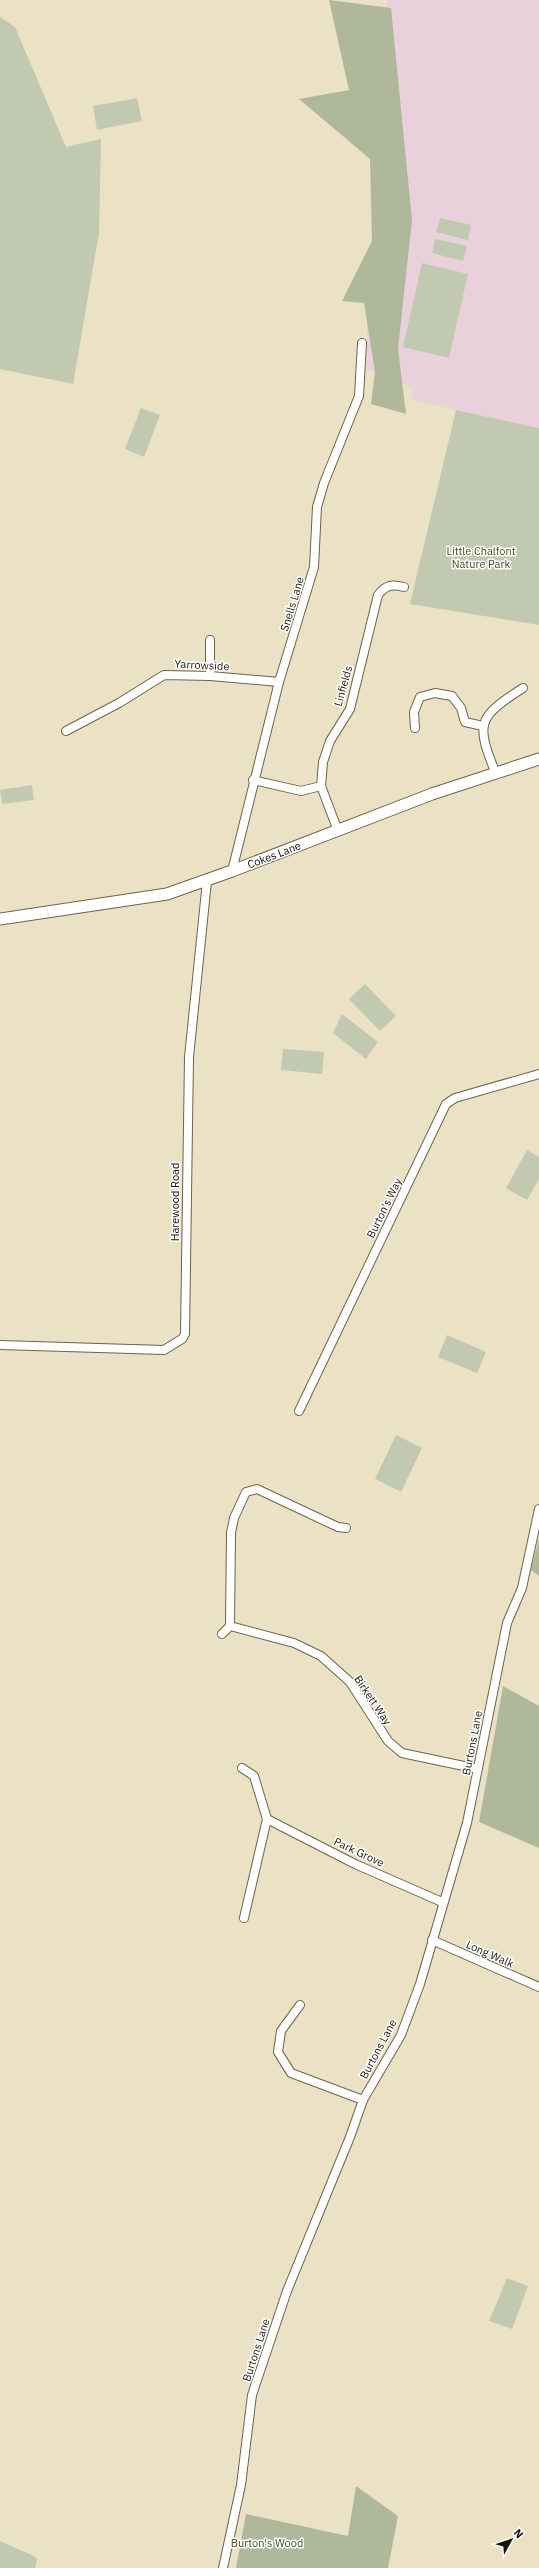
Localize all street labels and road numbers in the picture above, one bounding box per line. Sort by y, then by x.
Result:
street label: Snells Lane [277,575,307,633]
street label: Yarrowside [174,657,230,673]
street label: Linfields [331,664,355,708]
street label: Cokes Lane [245,838,303,872]
street label: Harewood Road [168,1163,182,1241]
street label: Burton's Way [363,1175,405,1240]
street label: Birkett Way [351,1673,395,1728]
street label: Burtons Lane [459,1710,485,1776]
street label: Park Grove [332,1834,386,1870]
street label: Long Walk [464,1937,516,1971]
street label: Burtons Lane [356,2017,400,2081]
street label: Burtons Lane [239,2317,273,2383]

